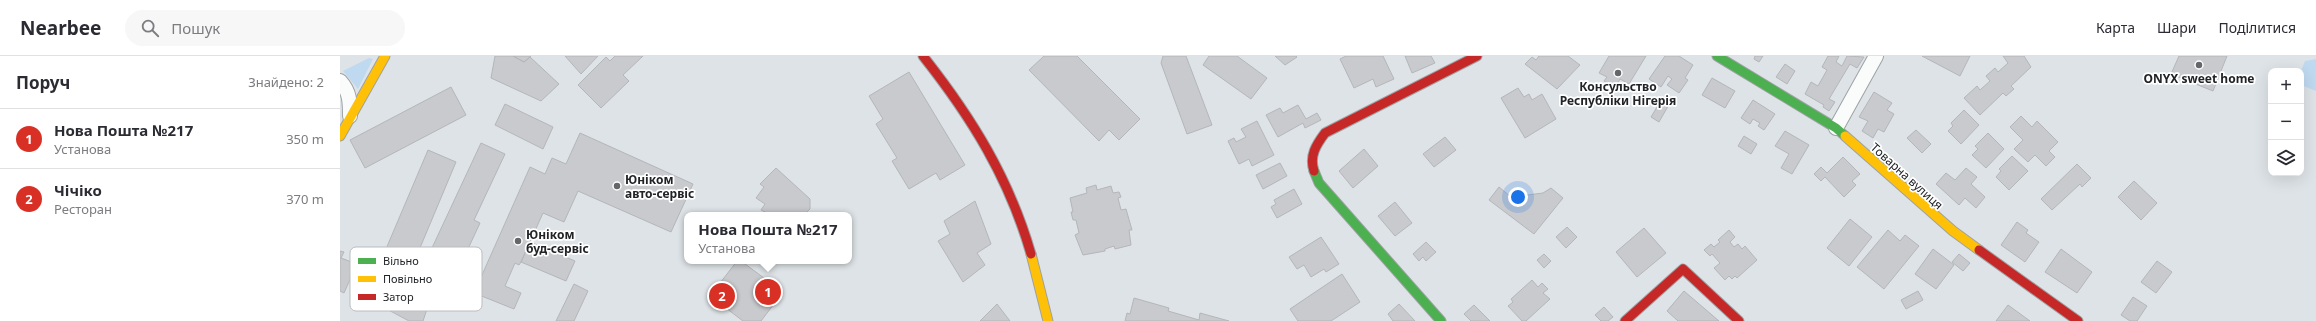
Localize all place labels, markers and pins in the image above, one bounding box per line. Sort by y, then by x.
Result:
marker: ONYX sweet home [2194,60,2204,70]
marker: Консульство Республіки Нігерія [1613,68,1623,78]
place label: ONYX sweet home [2143,70,2255,87]
place label: Консульство Республіки Нігерія [1560,78,1676,109]
place label: Юніком авто-сервіс [625,171,694,202]
marker: Юніком авто-сервіс [612,181,622,191]
place label: Юніком буд-сервіс [526,226,589,257]
marker: Юніком буд-сервіс [513,236,523,246]
pin: 1 [755,277,781,307]
pin: 2 [709,281,735,311]

